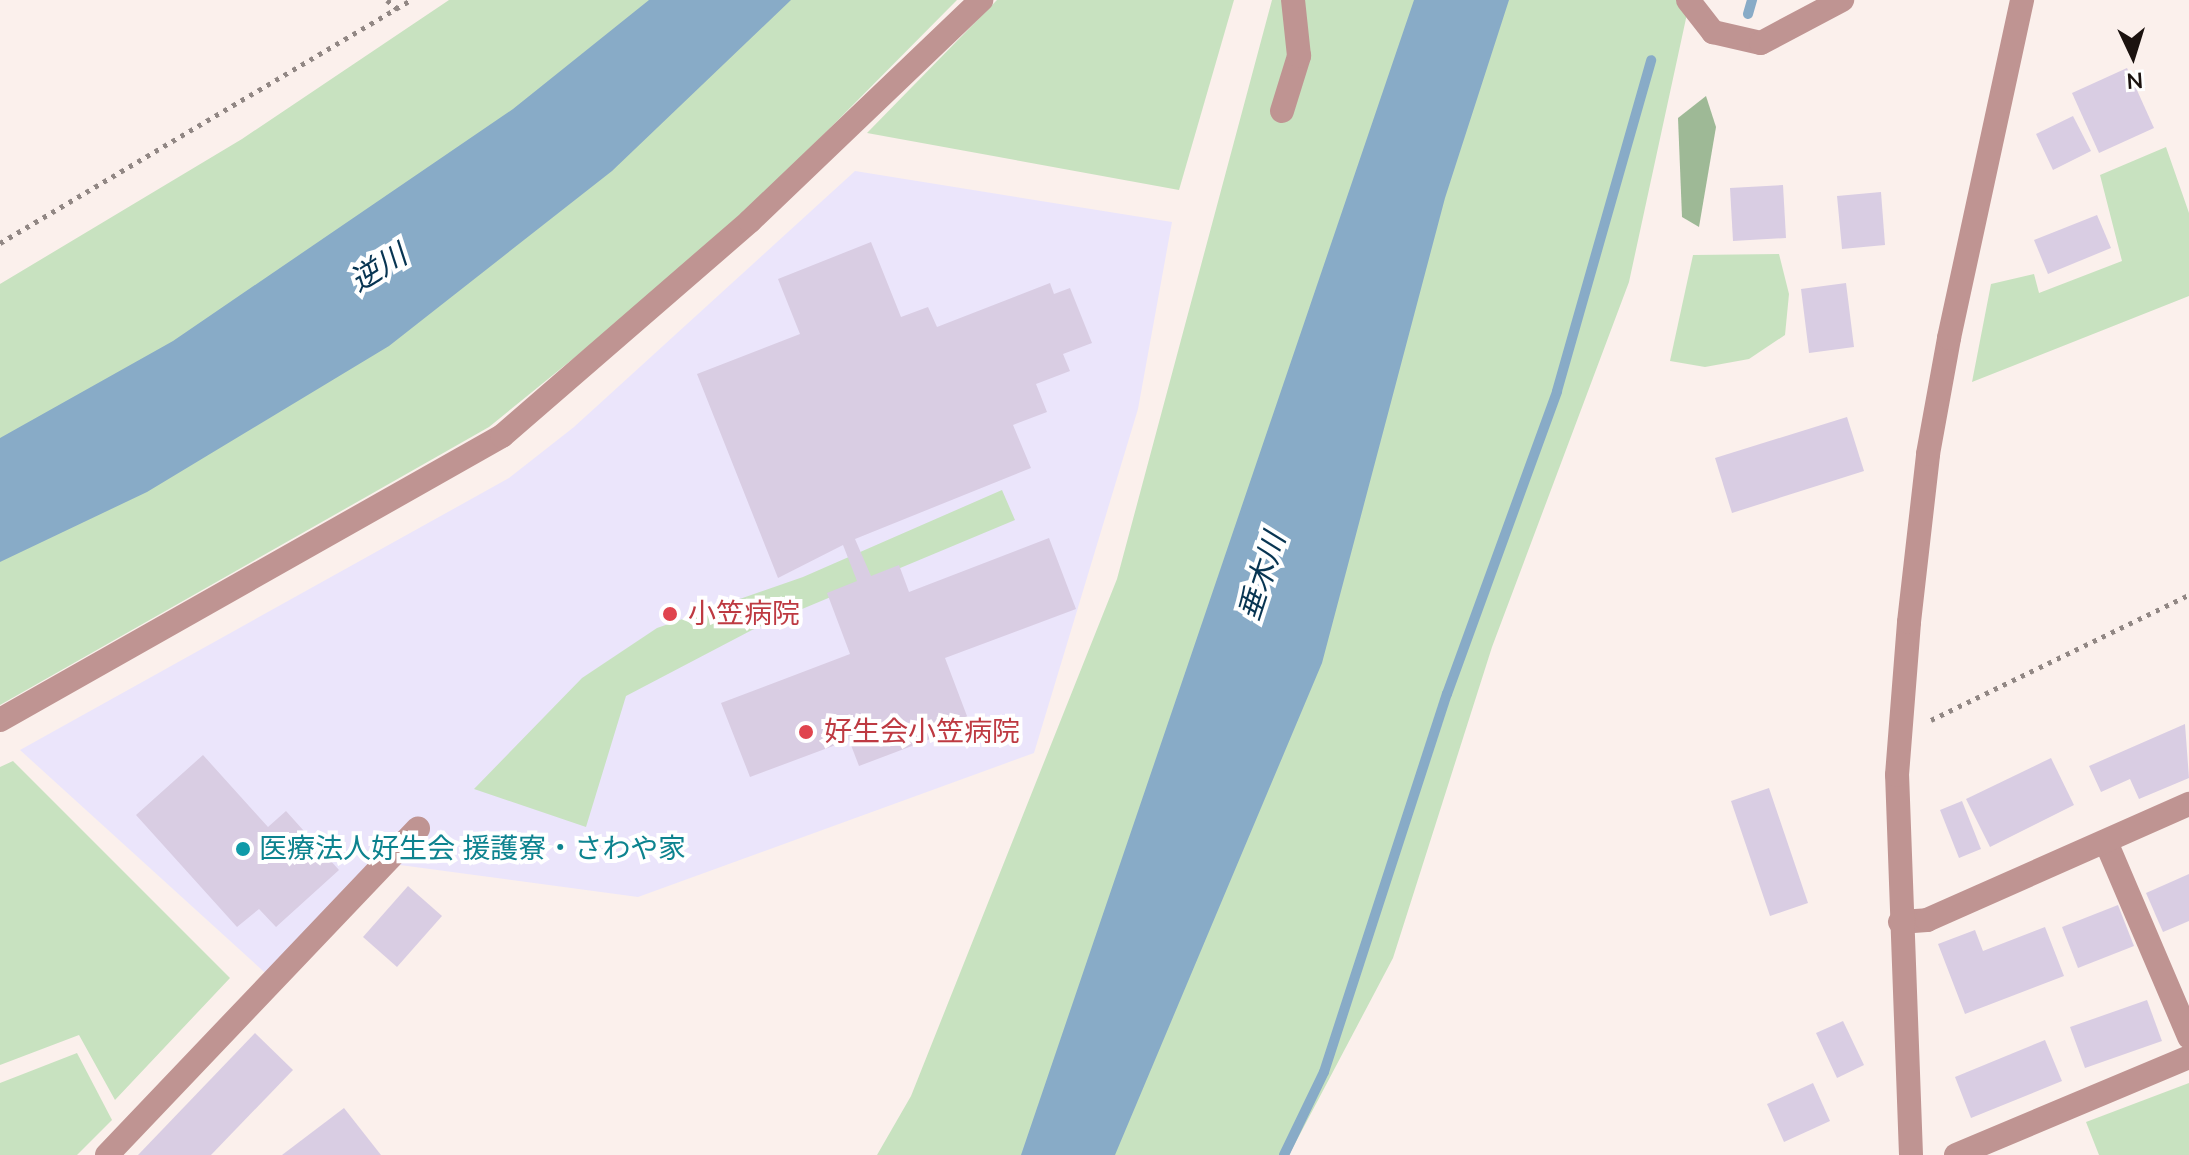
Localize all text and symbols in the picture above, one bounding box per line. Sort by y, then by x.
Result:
north arrow [2093,16,2173,96]
text: N [2125,64,2144,95]
water label: 逆川 [344,238,414,300]
water label: 垂木川 [1232,529,1294,625]
place label: 小笠病院 [688,597,800,631]
marker: 小笠病院 [659,603,681,625]
place label: 好生会小笠病院 [824,715,1020,749]
marker: 好生会小笠病院 [795,721,817,743]
place label: 医療法人好生会 援護寮・さわや家 [259,832,686,866]
marker: 医療法人好生会 援護寮・さわや家 [234,840,252,858]

